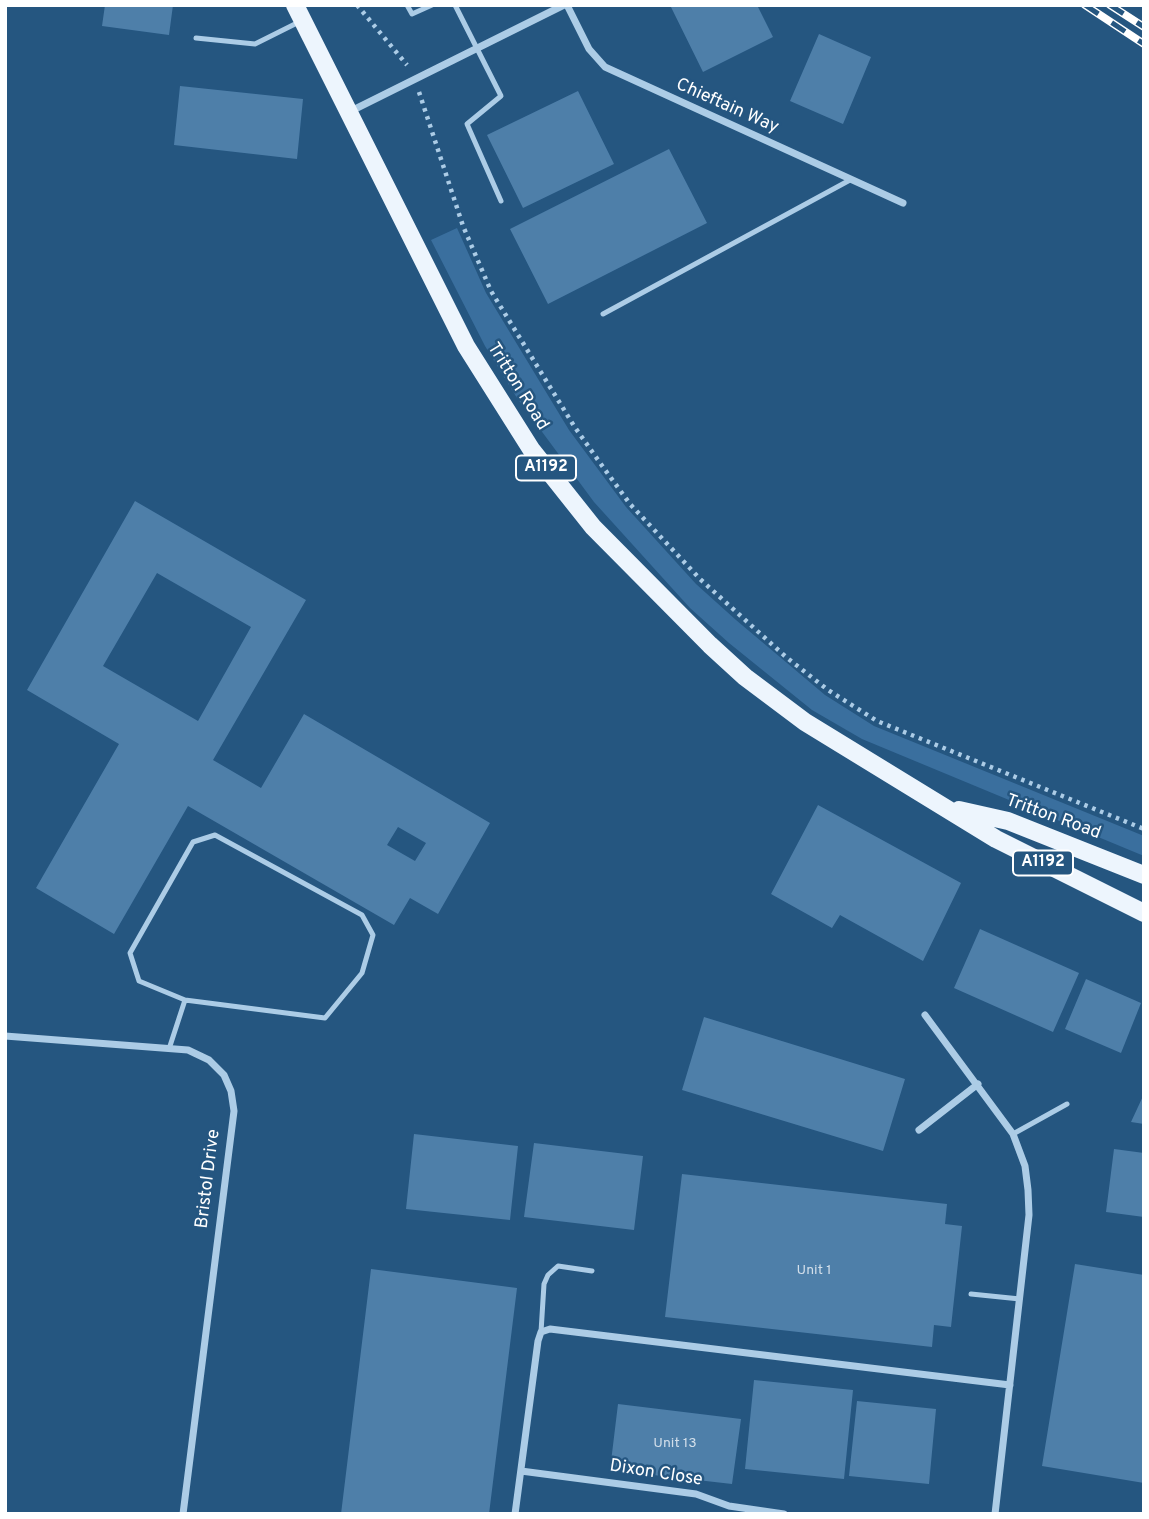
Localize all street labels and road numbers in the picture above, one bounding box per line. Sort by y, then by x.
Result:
street label: Chieftain Way [672,75,782,139]
street label: Tritton Road [481,339,553,435]
road number: A1192 [516,456,576,481]
street label: Tritton Road [1003,791,1103,845]
road number: A1192 [1013,850,1073,876]
street label: Bristol Drive [192,1128,226,1230]
street label: Dixon Close [608,1456,704,1492]

